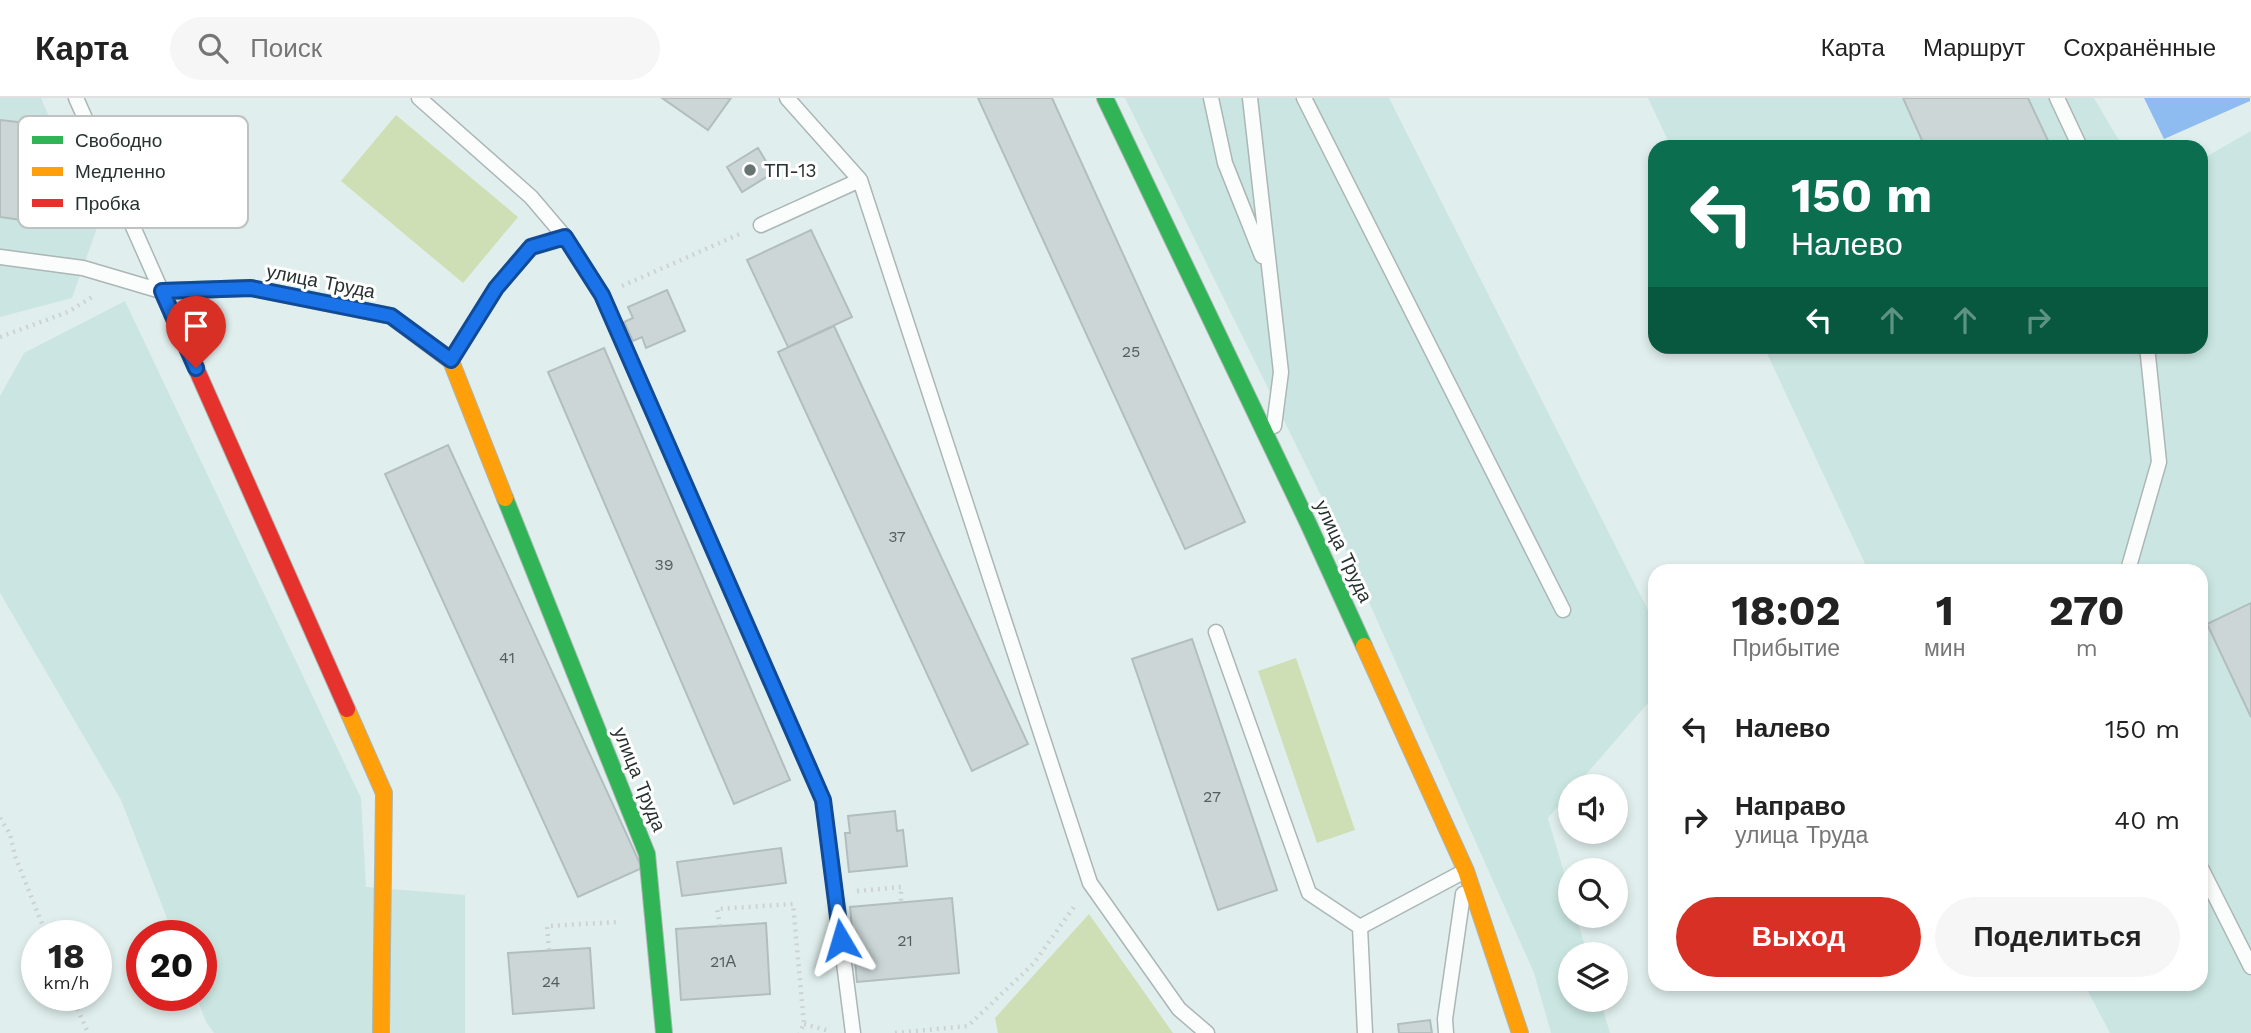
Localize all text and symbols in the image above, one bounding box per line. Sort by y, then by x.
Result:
search box [170,17,660,80]
text: Карта [35,29,128,68]
icon: search [194,29,232,67]
text: Поиск [250,33,322,63]
text: Карта [1821,34,1885,62]
text: Маршрут [1923,34,2025,62]
text: Сохранённые [2063,34,2216,62]
legend [18,116,248,228]
text: Свободно [75,129,162,152]
place label: ТП-13 [764,159,817,182]
text: Медленно [75,160,165,183]
marker: ТП-13 [742,162,758,178]
text: 150 m [1791,166,1932,224]
icon: left [1676,168,1767,259]
text: Пробка [75,192,140,215]
text: Налево [1791,225,1903,263]
street label: улица Труда [265,260,378,303]
pin [166,296,226,368]
icon: left [1800,301,1838,339]
icon: ahead [1873,301,1911,339]
icon: ahead [1946,301,1984,339]
icon: right [2019,301,2057,339]
icon: arrive [177,307,215,345]
house number: 25 [1122,342,1140,361]
street label: улица Труда [1310,496,1377,606]
house number: 37 [888,527,906,546]
house number: 39 [654,555,674,574]
text: 18:02 [1731,586,1841,635]
text: 1 [1936,586,1954,635]
text: 270 [2049,586,2125,635]
text: Прибытие [1732,635,1840,662]
text: мин [1924,635,1965,662]
text: m [2076,635,2098,662]
house number: 41 [499,648,515,667]
icon: left [1676,710,1714,748]
text: Налево [1735,713,1830,743]
text: 150 m [2105,714,2180,744]
street label: улица Труда [608,724,671,835]
map controls [1558,774,1628,1012]
button: sound [1558,774,1628,844]
house number: 27 [1203,787,1221,806]
text: Направо [1735,791,1846,821]
icon: right [1676,801,1714,839]
text: 40 m [2114,805,2180,835]
text: улица Труда [1735,822,1868,849]
button: search [1558,858,1628,928]
button: Выход [1676,897,1921,977]
button: Поделиться [1935,897,2180,977]
position arrow [804,903,878,977]
speed limit sign: 20 [126,920,217,1011]
house number: 21 [897,931,913,950]
text: 18 [48,935,85,977]
button: layers [1558,942,1628,1012]
house number: 21А [710,952,736,971]
text: km/h [43,972,90,993]
house number: 24 [542,972,561,991]

